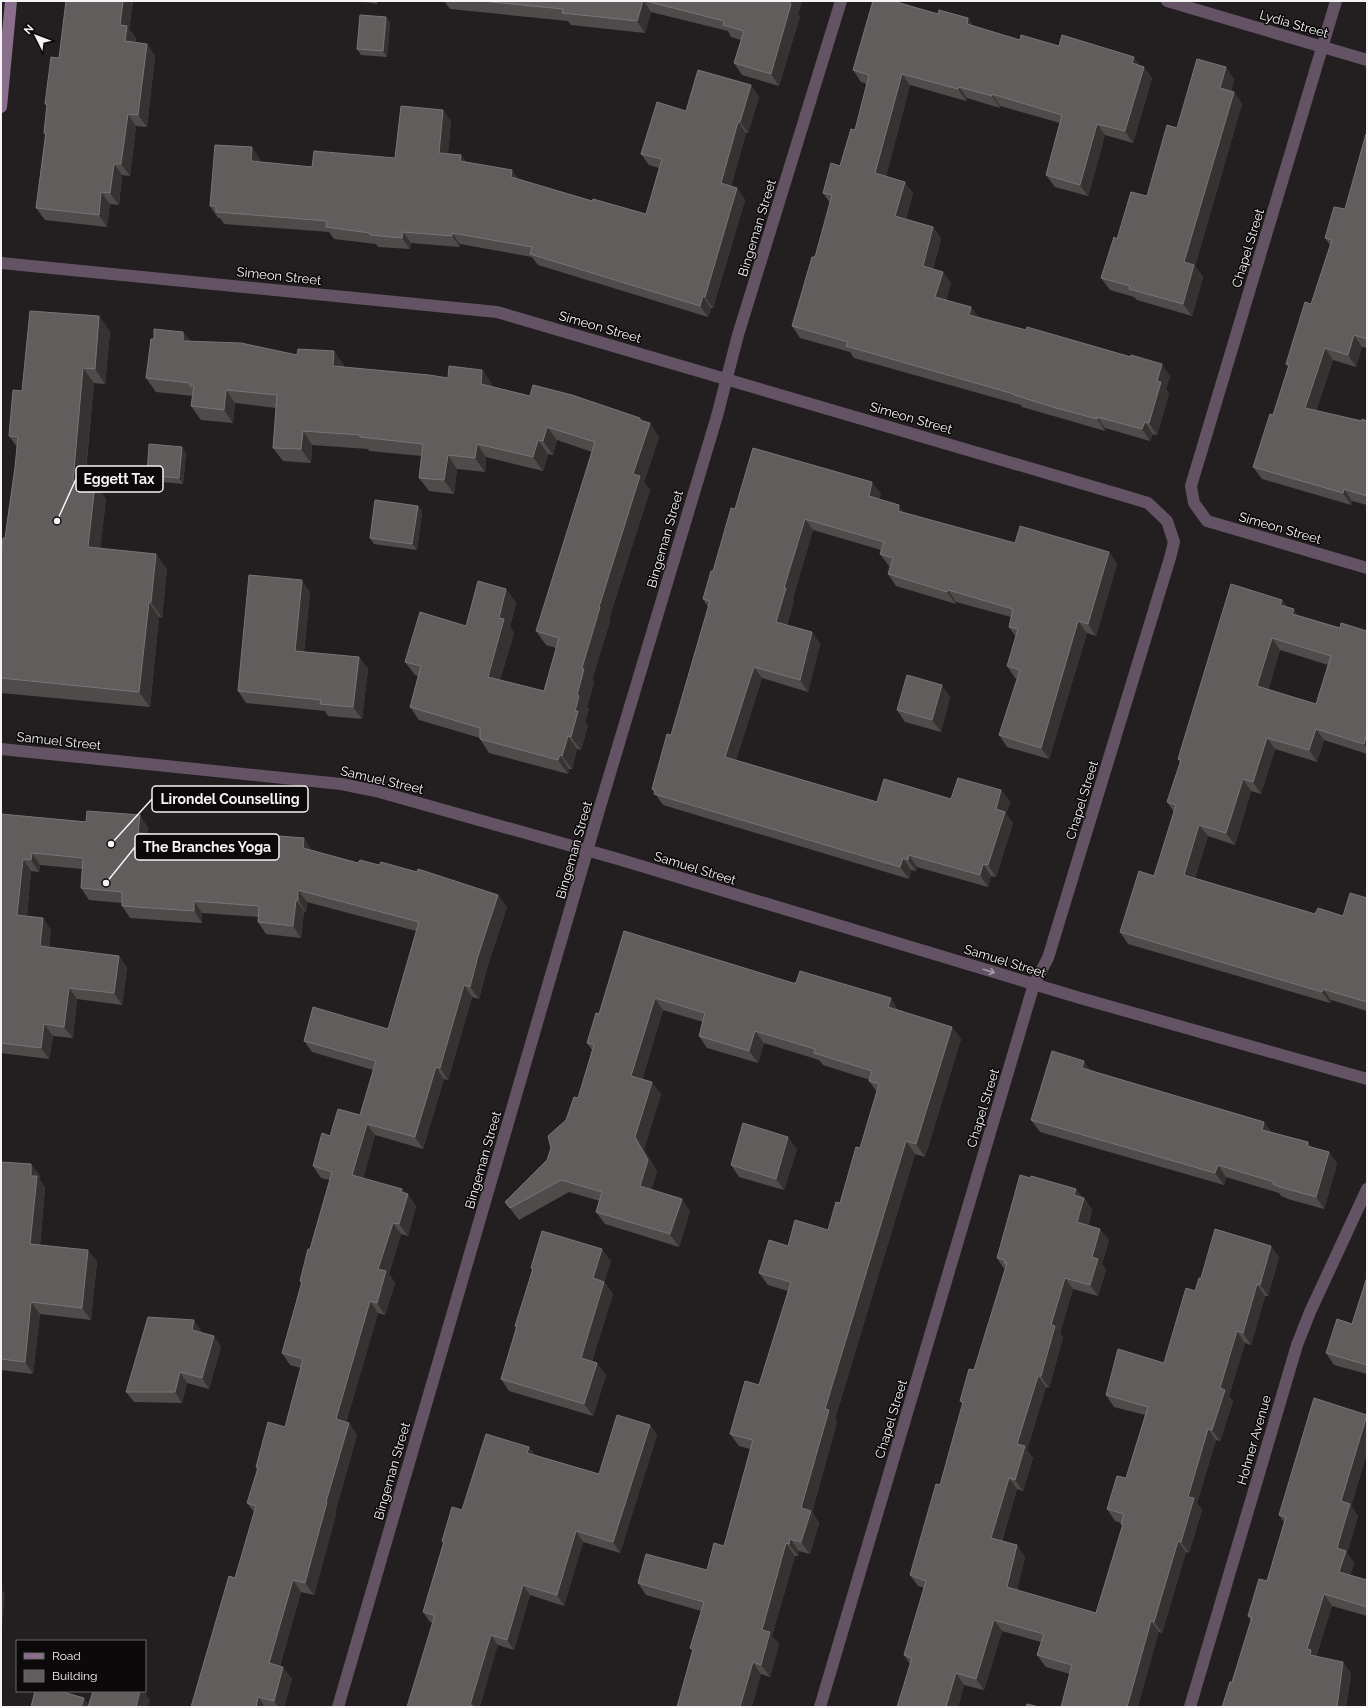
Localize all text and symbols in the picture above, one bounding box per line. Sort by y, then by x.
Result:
street label: Lydia Street [1258,7,1331,41]
north arrow [16,16,56,56]
text: N [21,22,37,37]
street label: Bingeman Street [735,177,779,278]
street label: Chapel Street [1229,206,1267,289]
street label: Simeon Street [236,264,323,288]
street label: Simeon Street [557,308,644,346]
street label: Simeon Street [868,399,955,437]
callout: Eggett Tax [76,466,163,492]
text: Eggett Tax [84,471,155,487]
street label: Bingeman Street [644,488,686,589]
street label: Simeon Street [1237,509,1324,547]
street label: Samuel Street [16,729,103,753]
street label: Chapel Street [1063,758,1101,841]
street label: Samuel Street [339,763,426,797]
callout: Lirondel Counselling [152,786,308,812]
text: Lirondel Counselling [160,791,300,807]
street label: Bingeman Street [553,799,595,900]
callout: The Branches Yoga [135,834,279,860]
text: The Branches Yoga [143,839,271,855]
street label: Samuel Street [652,848,738,888]
street label: Samuel Street [962,941,1048,981]
one-way arrow [983,968,996,975]
street label: Chapel Street [964,1066,1002,1149]
street label: Bingeman Street [462,1109,504,1210]
street label: Chapel Street [872,1377,910,1460]
street label: Hohner Avenue [1234,1393,1274,1487]
street label: Bingeman Street [371,1420,413,1521]
legend [16,1640,146,1692]
text: Road [52,1649,81,1663]
text: Building [52,1669,98,1683]

